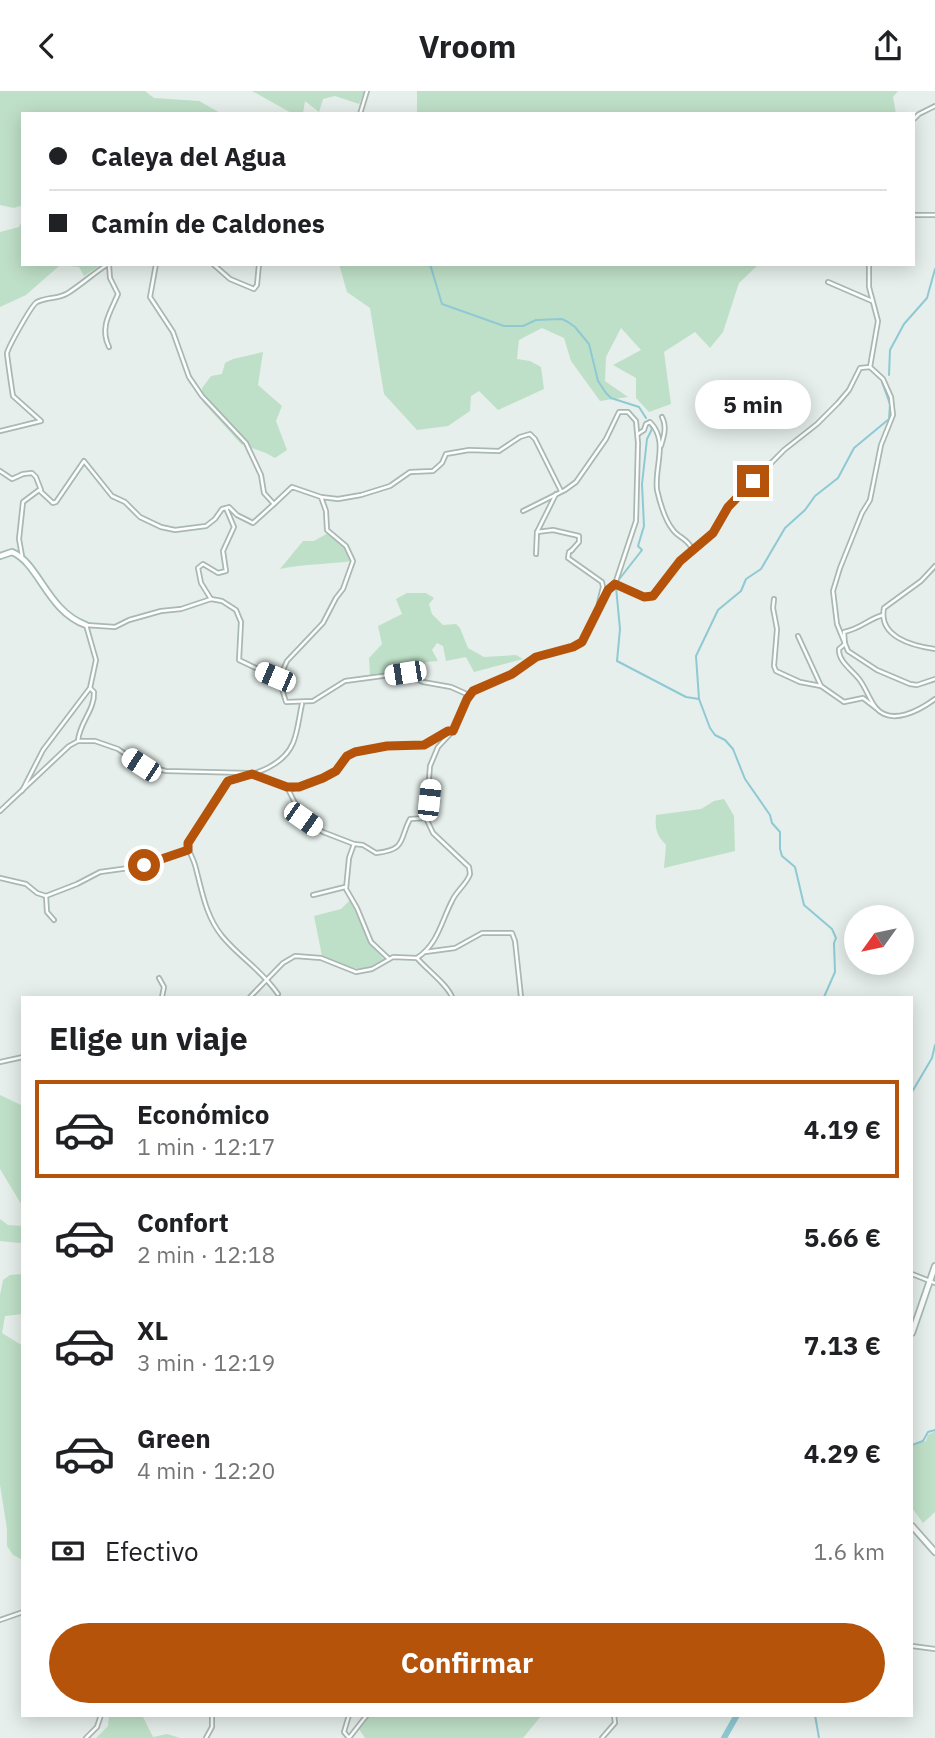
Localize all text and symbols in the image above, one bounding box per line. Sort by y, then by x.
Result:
text: Vroom [419,25,516,67]
icon: back [28,27,66,65]
icon: share [869,27,907,65]
text: Caleya del Agua [91,139,286,173]
text: Camín de Caldones [91,206,325,240]
callout: 5 min [695,379,811,429]
text: 5 min [723,389,783,419]
route end [737,465,769,497]
car [252,659,299,695]
car [383,659,428,687]
car [118,745,165,785]
car [417,778,442,822]
car [280,798,327,840]
route start [128,849,160,881]
north arrow [844,905,914,975]
map controls [844,905,914,975]
text: Elige un viaje [49,1017,248,1059]
text: Económico [137,1097,269,1131]
icon: car [53,1098,116,1161]
text: 4.19 € [804,1112,881,1146]
text: 1 min · 12:17 [137,1131,275,1161]
text: Confort [137,1205,229,1239]
icon: car [53,1206,116,1269]
text: 5.66 € [804,1220,881,1254]
text: 2 min · 12:18 [137,1239,275,1269]
text: XL [137,1313,168,1347]
icon: car [53,1314,116,1377]
text: 7.13 € [804,1328,881,1362]
text: 3 min · 12:19 [137,1347,275,1377]
text: Green [137,1421,211,1455]
icon: car [53,1422,116,1485]
text: 4.29 € [804,1436,881,1470]
text: 4 min · 12:20 [137,1455,275,1485]
icon: cash [49,1532,87,1570]
text: Efectivo [105,1534,199,1568]
text: 1.6 km [814,1536,885,1566]
button: Confirmar [49,1623,885,1703]

